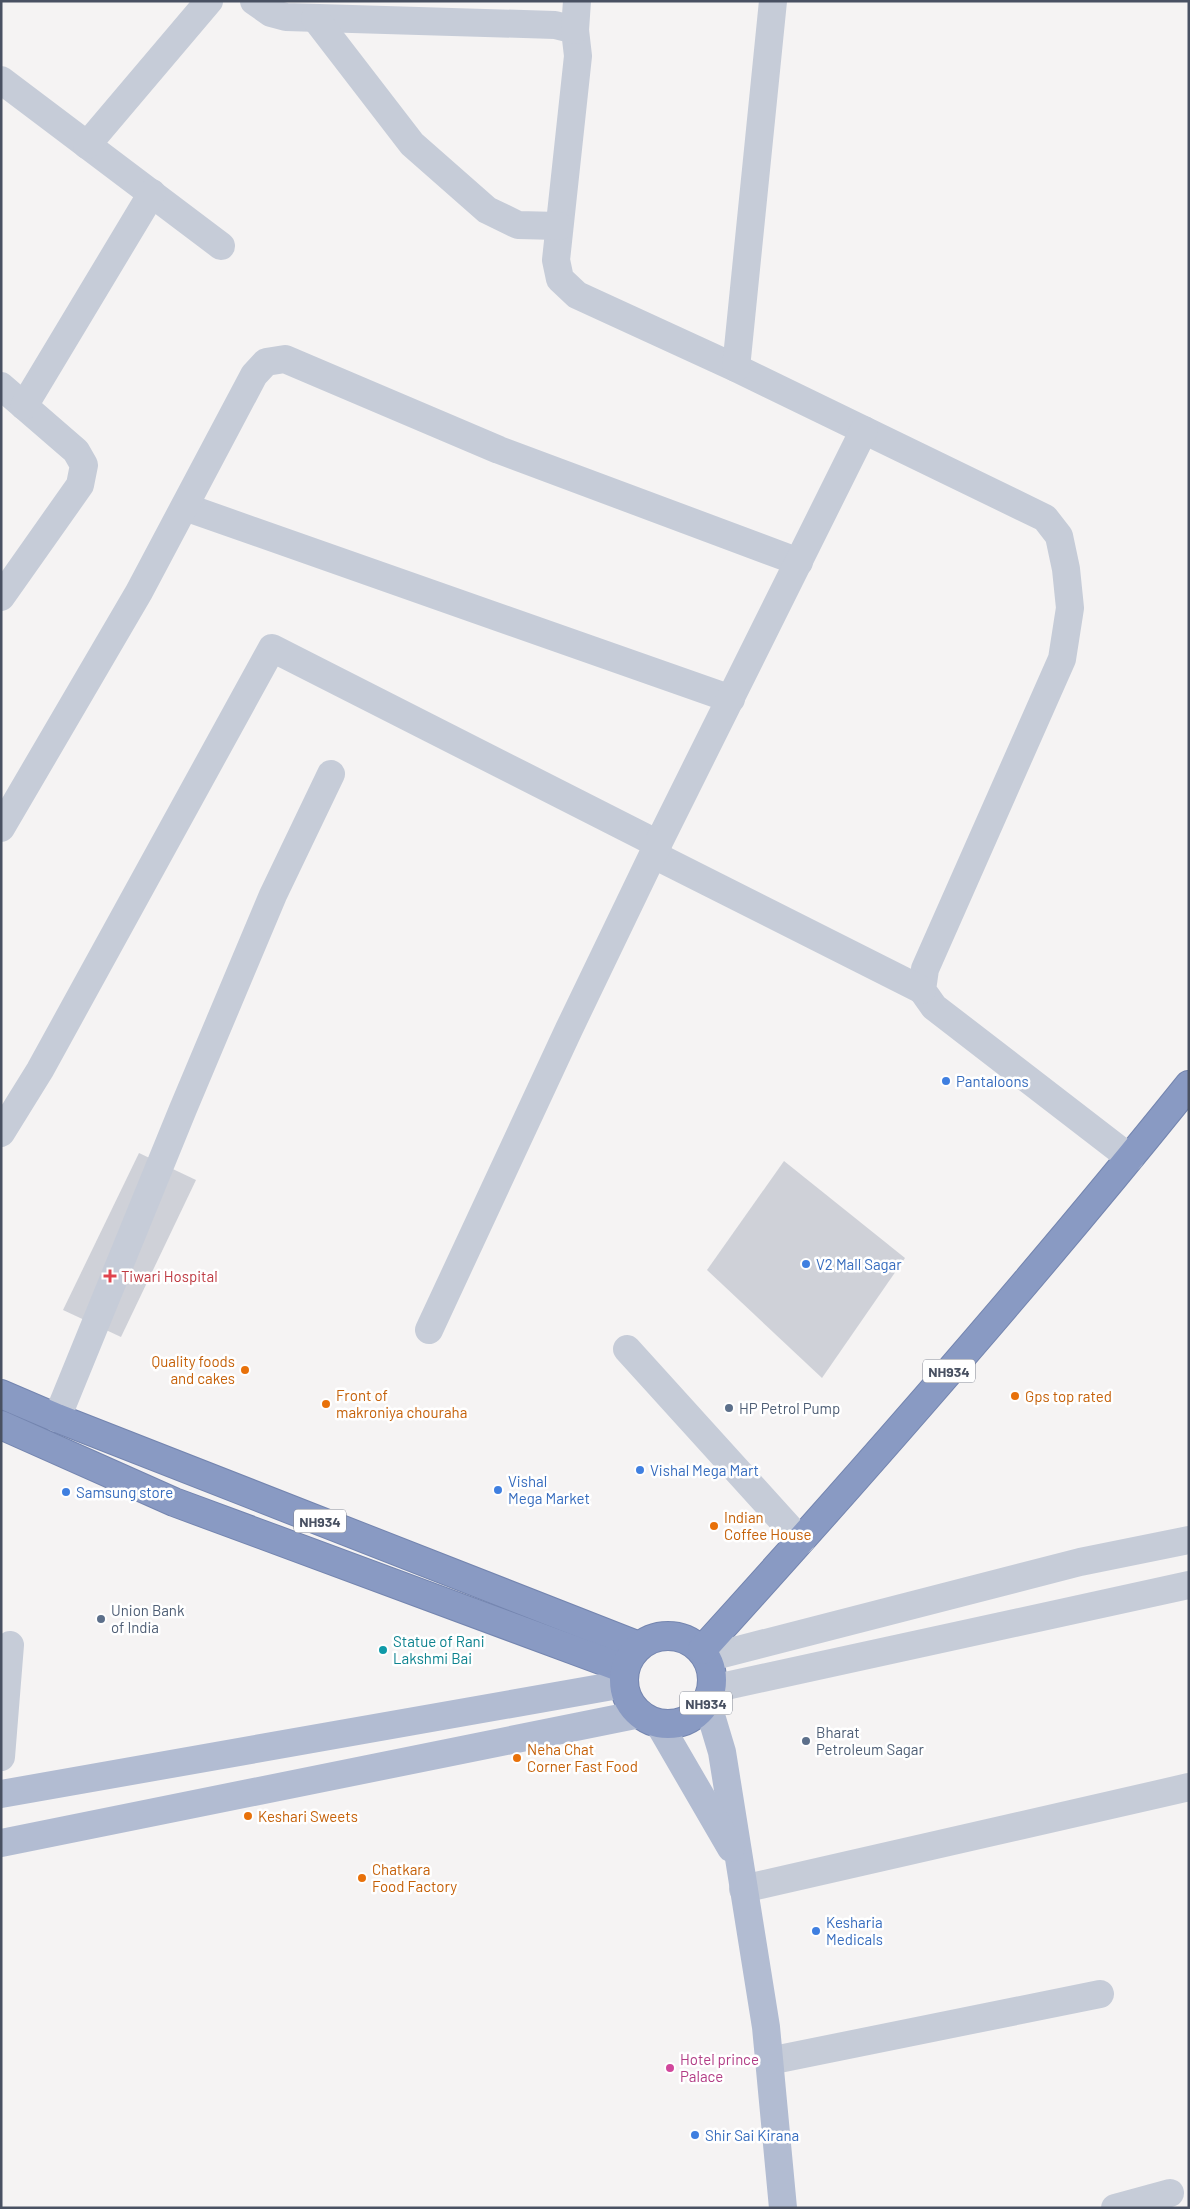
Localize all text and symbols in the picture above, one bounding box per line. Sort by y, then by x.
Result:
place label: Pantaloons [956,1072,1029,1090]
marker: Pantaloons [940,1075,952,1087]
place label: V2 Mall Sagar [816,1255,902,1273]
marker: V2 Mall Sagar [800,1258,812,1270]
place label: Tiwari Hospital [121,1267,218,1285]
marker: Tiwari Hospital [103,1269,117,1283]
place label: Quality foods and cakes [152,1352,235,1387]
road number: NH934 [923,1360,975,1382]
marker: Quality foods and cakes [239,1364,251,1376]
place label: Front of makroniya chouraha [336,1386,467,1421]
place label: Gps top rated [1025,1387,1112,1405]
marker: Gps top rated [1009,1390,1021,1402]
marker: Front of makroniya chouraha [320,1398,332,1410]
place label: HP Petrol Pump [739,1399,840,1417]
marker: HP Petrol Pump [723,1402,735,1414]
place label: Vishal Mega Mart [650,1461,759,1479]
marker: Vishal Mega Mart [634,1464,646,1476]
place label: Vishal Mega Market [508,1472,590,1507]
place label: Samsung store [76,1483,173,1501]
marker: Vishal Mega Market [492,1484,504,1496]
marker: Samsung store [60,1486,72,1498]
place label: Indian Coffee House [724,1508,811,1543]
road number: NH934 [294,1510,346,1532]
marker: Indian Coffee House [708,1520,720,1532]
place label: Union Bank of India [111,1601,185,1636]
marker: Union Bank of India [95,1613,107,1625]
place label: Statue of Rani Lakshmi Bai [393,1632,485,1667]
marker: Statue of Rani Lakshmi Bai [377,1644,389,1656]
road number: NH934 [680,1692,732,1715]
place label: Bharat Petroleum Sagar [816,1723,924,1758]
marker: Bharat Petroleum Sagar [800,1735,812,1747]
place label: Neha Chat Corner Fast Food [527,1740,638,1775]
marker: Neha Chat Corner Fast Food [511,1752,523,1764]
place label: Keshari Sweets [258,1807,358,1825]
marker: Keshari Sweets [242,1810,254,1822]
place label: Chatkara Food Factory [372,1860,457,1895]
marker: Chatkara Food Factory [356,1872,368,1884]
place label: Kesharia Medicals [826,1913,883,1948]
marker: Kesharia Medicals [810,1925,822,1937]
place label: Hotel prince Palace [680,2050,759,2085]
marker: Hotel prince Palace [664,2062,676,2074]
place label: Shir Sai Kirana [705,2126,799,2144]
marker: Shir Sai Kirana [689,2129,701,2141]

